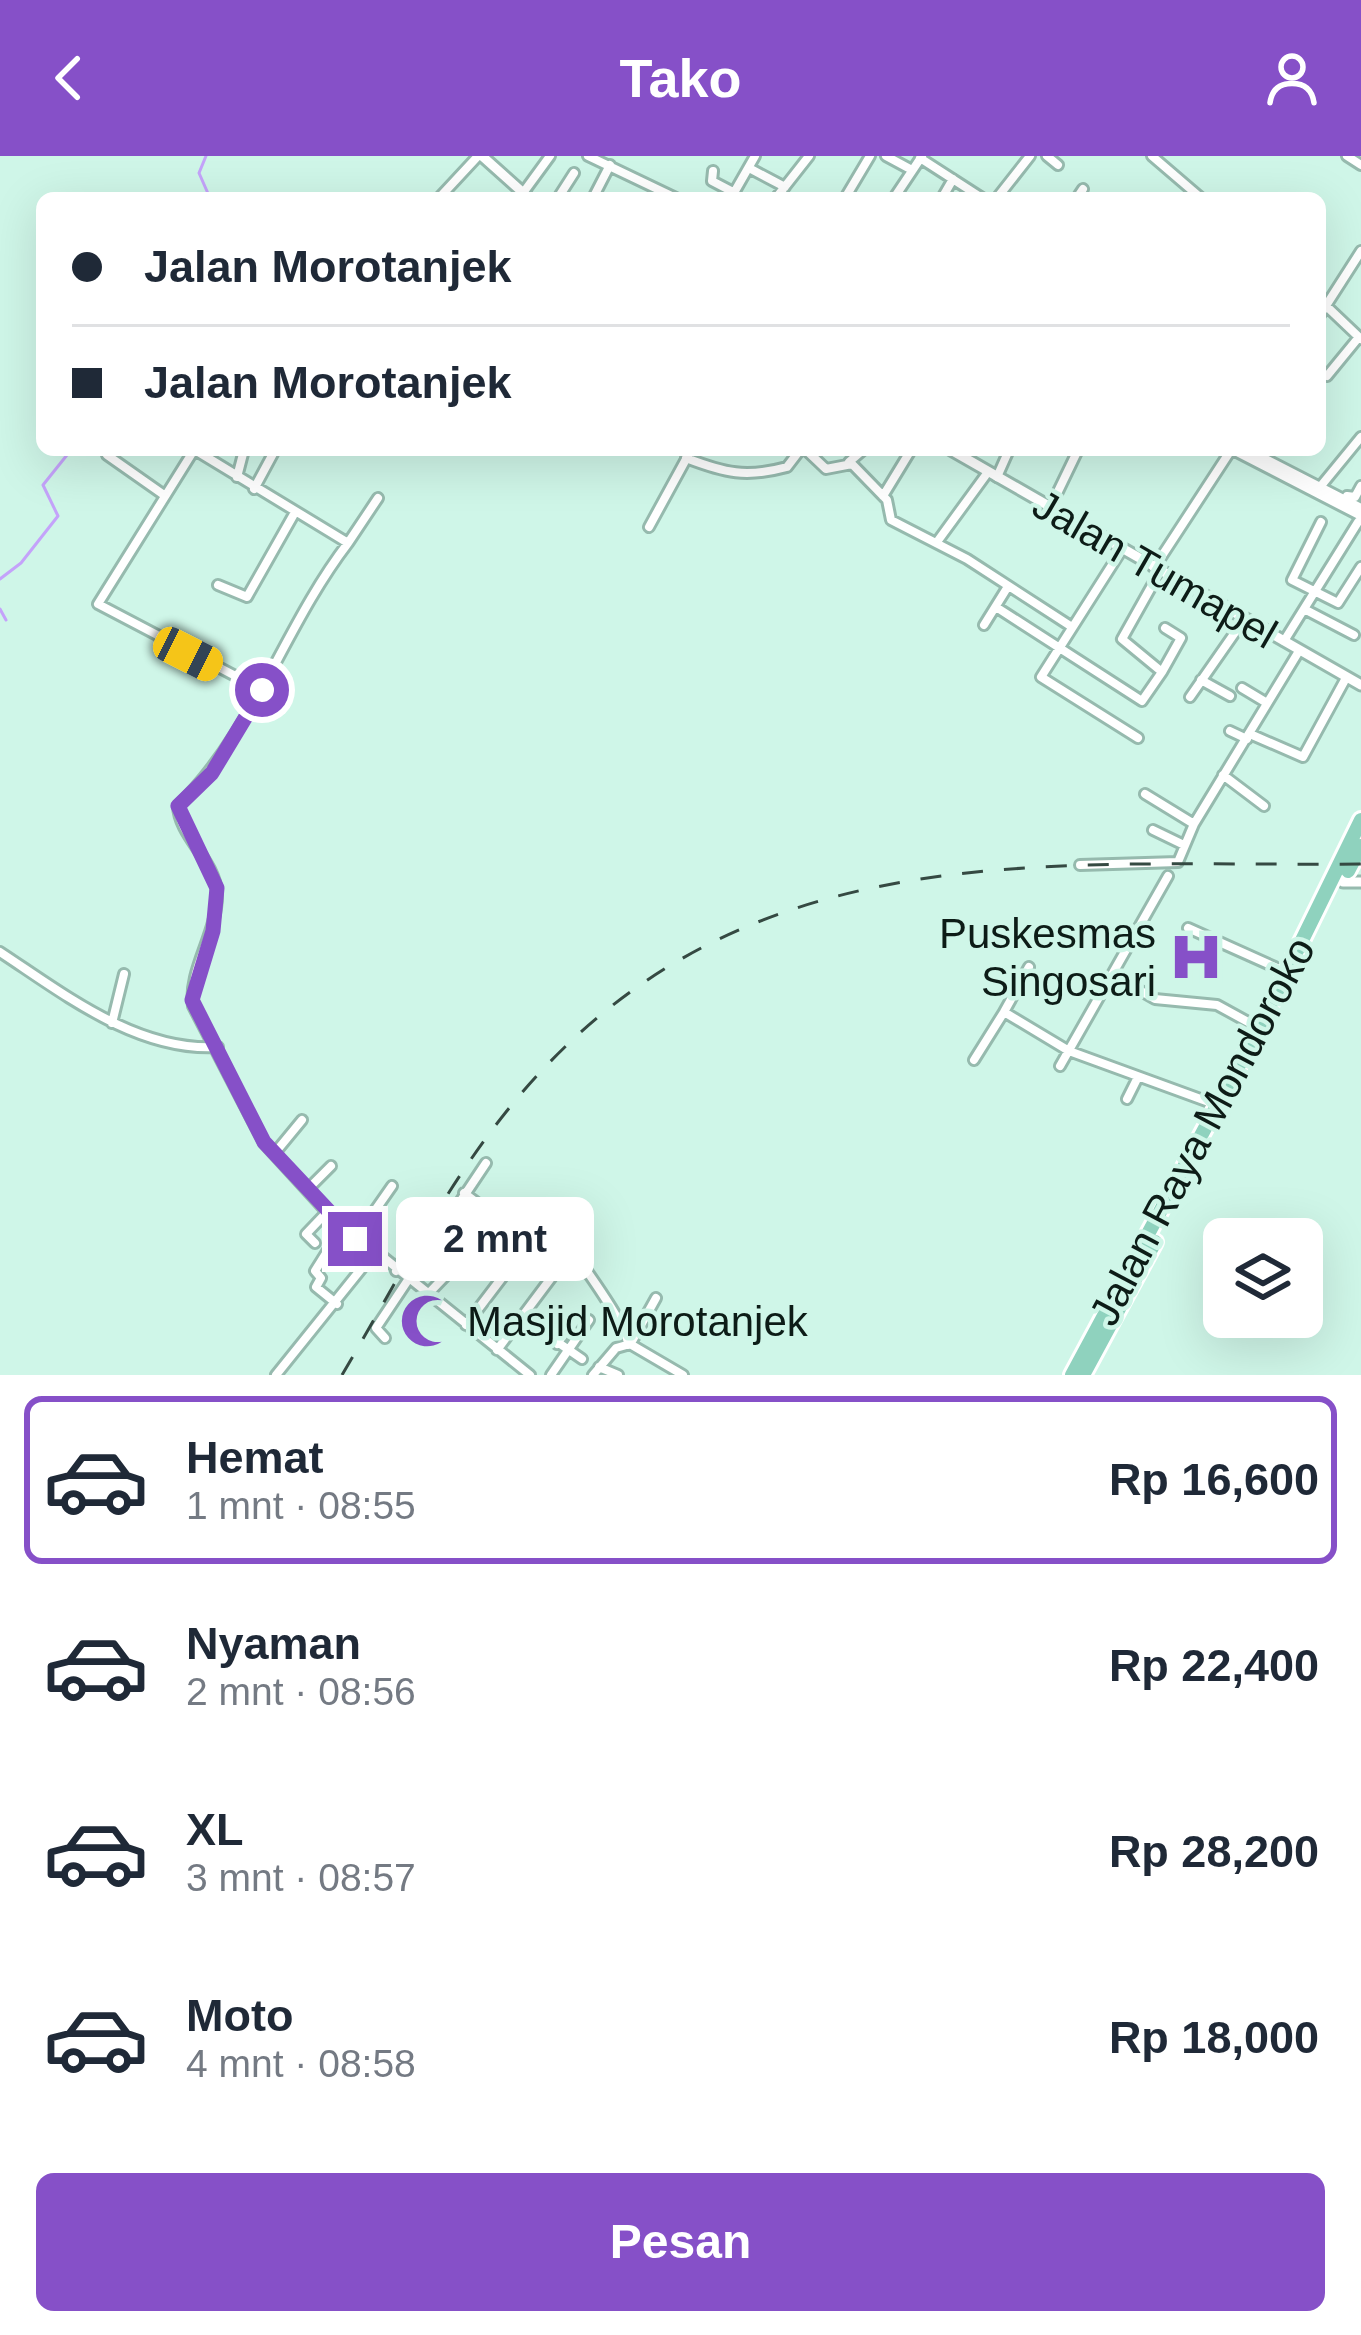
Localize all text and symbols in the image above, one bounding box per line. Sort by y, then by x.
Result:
icon: back [36,45,102,111]
icon: person [1259,45,1325,111]
text: Tako [619,48,742,108]
text: Jalan Morotanjek [144,241,512,292]
text: Jalan Morotanjek [144,357,512,408]
street label: Jalan Tumapel [1025,480,1285,658]
car [148,622,228,686]
route start [235,663,289,717]
place label: Puskesmas Singosari [939,910,1156,1005]
hospital icon: Puskesmas Singosari [1167,928,1225,986]
street label: Jalan Raya Mondoroko [1080,929,1324,1333]
callout: 2 mnt [397,1197,595,1281]
route end [328,1212,382,1266]
text: 2 mnt [443,1217,547,1260]
map controls [1203,1218,1323,1338]
button: layers [1203,1218,1323,1338]
mosque icon: Masjid Morotanjek [398,1292,456,1350]
place label: Masjid Morotanjek [467,1298,809,1345]
icon: car [42,1426,150,1534]
text: Hemat [186,1432,324,1483]
text: Rp 16,600 [1109,1454,1319,1505]
text: 1 mnt · 08:55 [186,1484,416,1527]
icon: car [42,1612,150,1720]
text: Nyaman [186,1618,361,1669]
text: Rp 22,400 [1109,1640,1319,1691]
text: 2 mnt · 08:56 [186,1670,416,1713]
icon: car [42,1798,150,1906]
text: XL [186,1804,244,1855]
text: Rp 28,200 [1109,1826,1319,1877]
text: 3 mnt · 08:57 [186,1856,416,1899]
icon: car [42,1984,150,2092]
text: Moto [186,1990,293,2041]
text: Rp 18,000 [1109,2012,1319,2063]
text: 4 mnt · 08:58 [186,2042,416,2085]
button: Pesan [36,2173,1325,2311]

